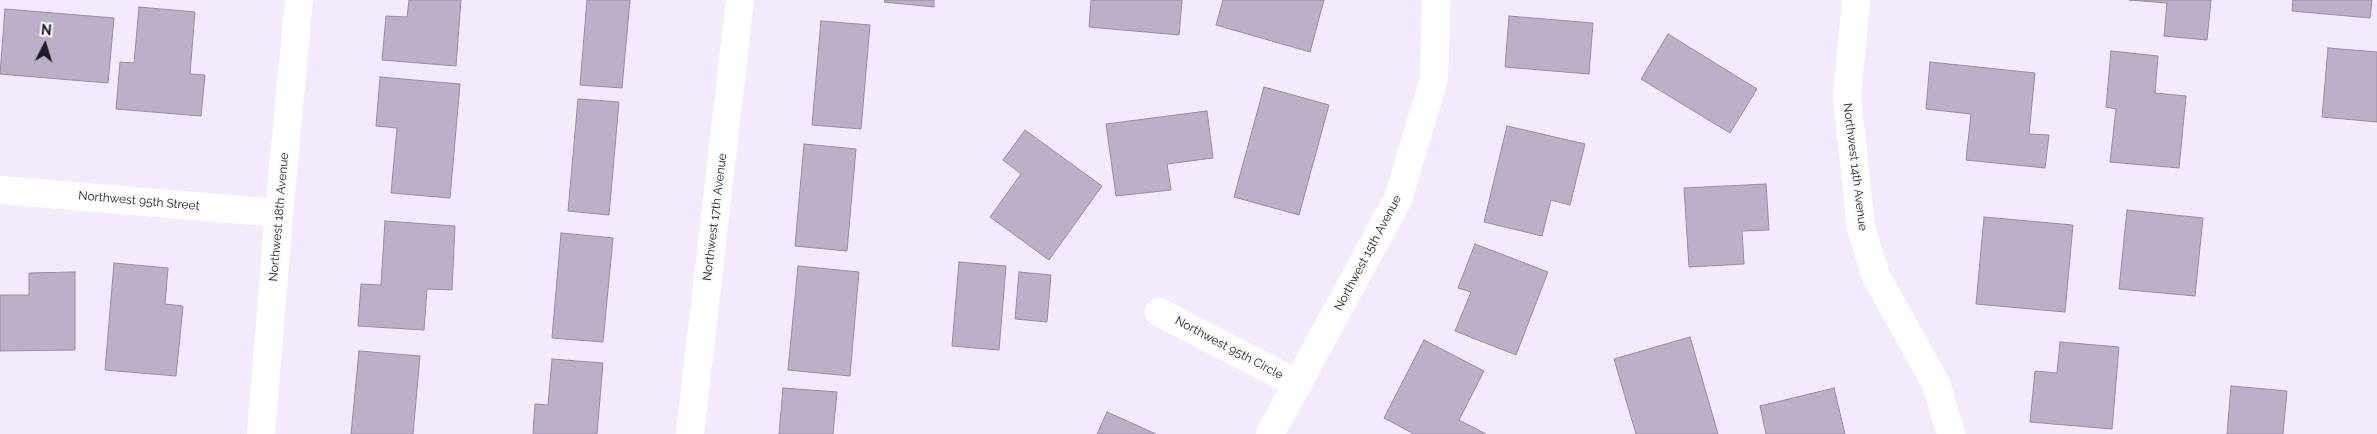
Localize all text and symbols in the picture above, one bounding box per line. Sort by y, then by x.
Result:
north arrow [20,20,70,70]
text: N [40,22,52,38]
street label: Northwest 14th Avenue [1840,102,1870,232]
street label: Northwest 18th Avenue [266,152,292,282]
street label: Northwest 17th Avenue [700,152,730,282]
street label: Northwest 95th Street [78,189,200,213]
street label: Northwest 15th Avenue [1331,193,1405,313]
street label: Northwest 95th Circle [1173,313,1285,383]

